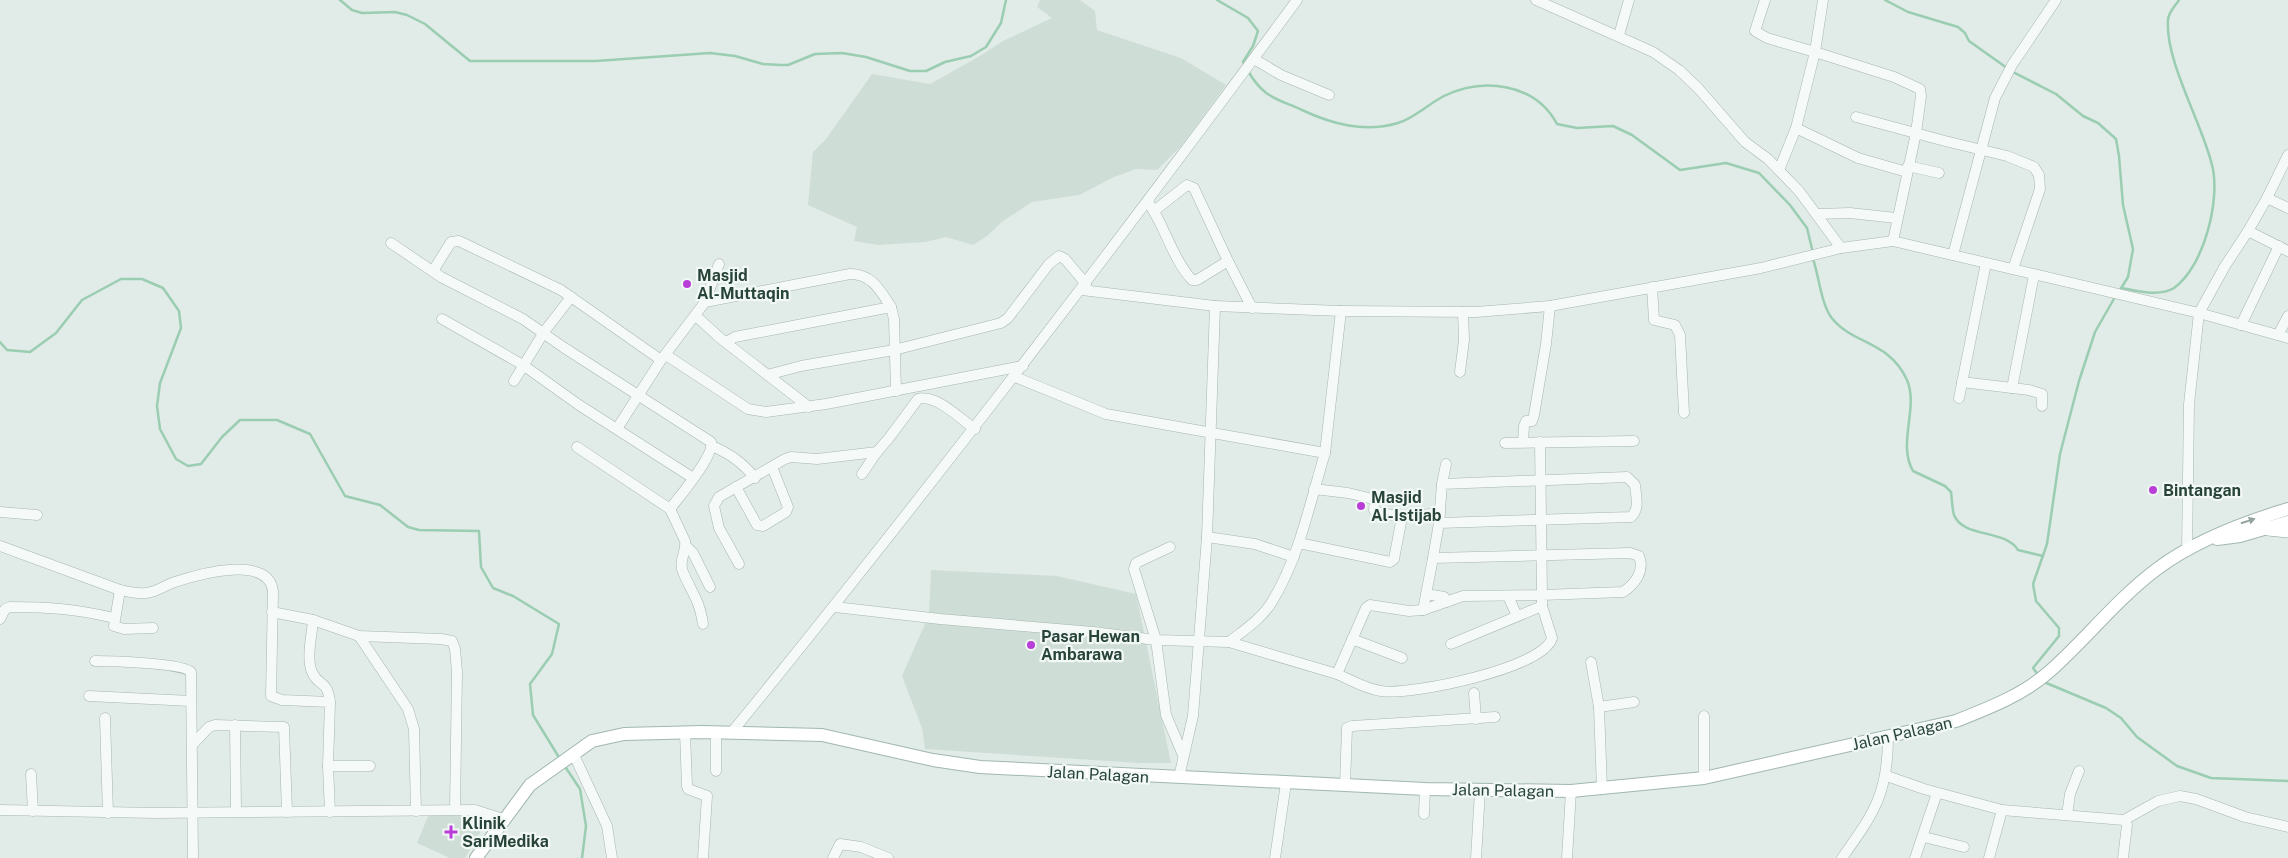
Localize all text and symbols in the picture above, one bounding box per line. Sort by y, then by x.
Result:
place label: Masjid Al-Muttaqin [697,266,790,303]
marker: Masjid Al-Muttaqin [681,278,693,290]
place label: Bintangan [2163,481,2241,500]
marker: Bintangan [2147,484,2159,496]
place label: Masjid Al-Istijab [1371,488,1442,525]
marker: Masjid Al-Istijab [1355,500,1367,512]
one-way arrow [2240,517,2255,525]
place label: Pasar Hewan Ambarawa [1041,627,1140,664]
marker: Pasar Hewan Ambarawa [1025,639,1037,651]
street label: Jalan Palagan [1850,713,1954,754]
street label: Jalan Palagan [1046,762,1149,787]
street label: Jalan Palagan [1452,780,1554,801]
place label: Klinik SariMedika [462,814,549,851]
marker: Klinik SariMedika [444,825,458,839]

